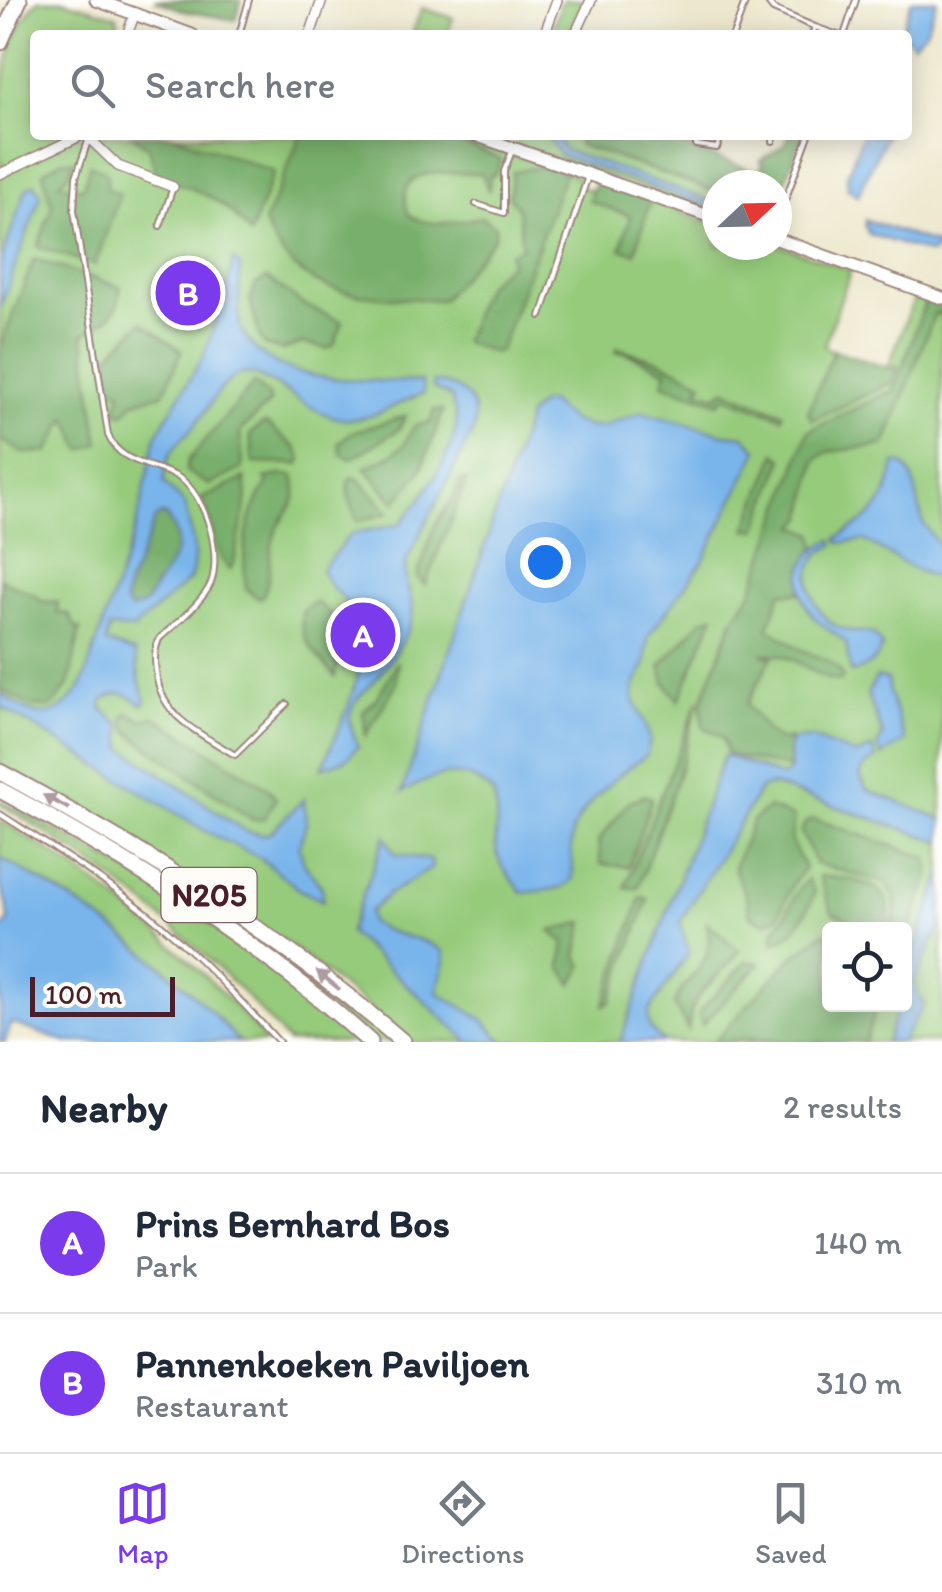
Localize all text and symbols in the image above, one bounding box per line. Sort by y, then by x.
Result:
search box [30,30,912,140]
icon: search [65,58,120,113]
text: Search here [145,62,336,108]
north arrow [702,170,792,260]
pin: B [156,256,220,330]
your location [520,537,571,588]
pin: A [330,598,396,672]
one-way arrow [42,794,71,811]
road number: N205 [162,868,256,922]
map controls [822,922,912,1012]
button: locate [822,922,912,1012]
one-way arrow [315,970,340,991]
scale bar [30,972,175,1016]
text: 100 m [45,977,122,1011]
text: Nearby [40,1082,167,1133]
text: 2 results [783,1088,902,1126]
text: Prins Bernhard Bos [135,1201,450,1247]
text: A [62,1224,83,1262]
text: 140 m [814,1224,902,1262]
text: Park [135,1247,198,1285]
text: Pannenkoeken Paviljoen [135,1341,529,1387]
text: B [62,1364,83,1402]
text: 310 m [816,1364,902,1402]
text: Restaurant [135,1387,289,1425]
tab: Map [115,1476,170,1570]
tab: Directions [401,1476,524,1570]
tab: Saved [755,1476,827,1570]

